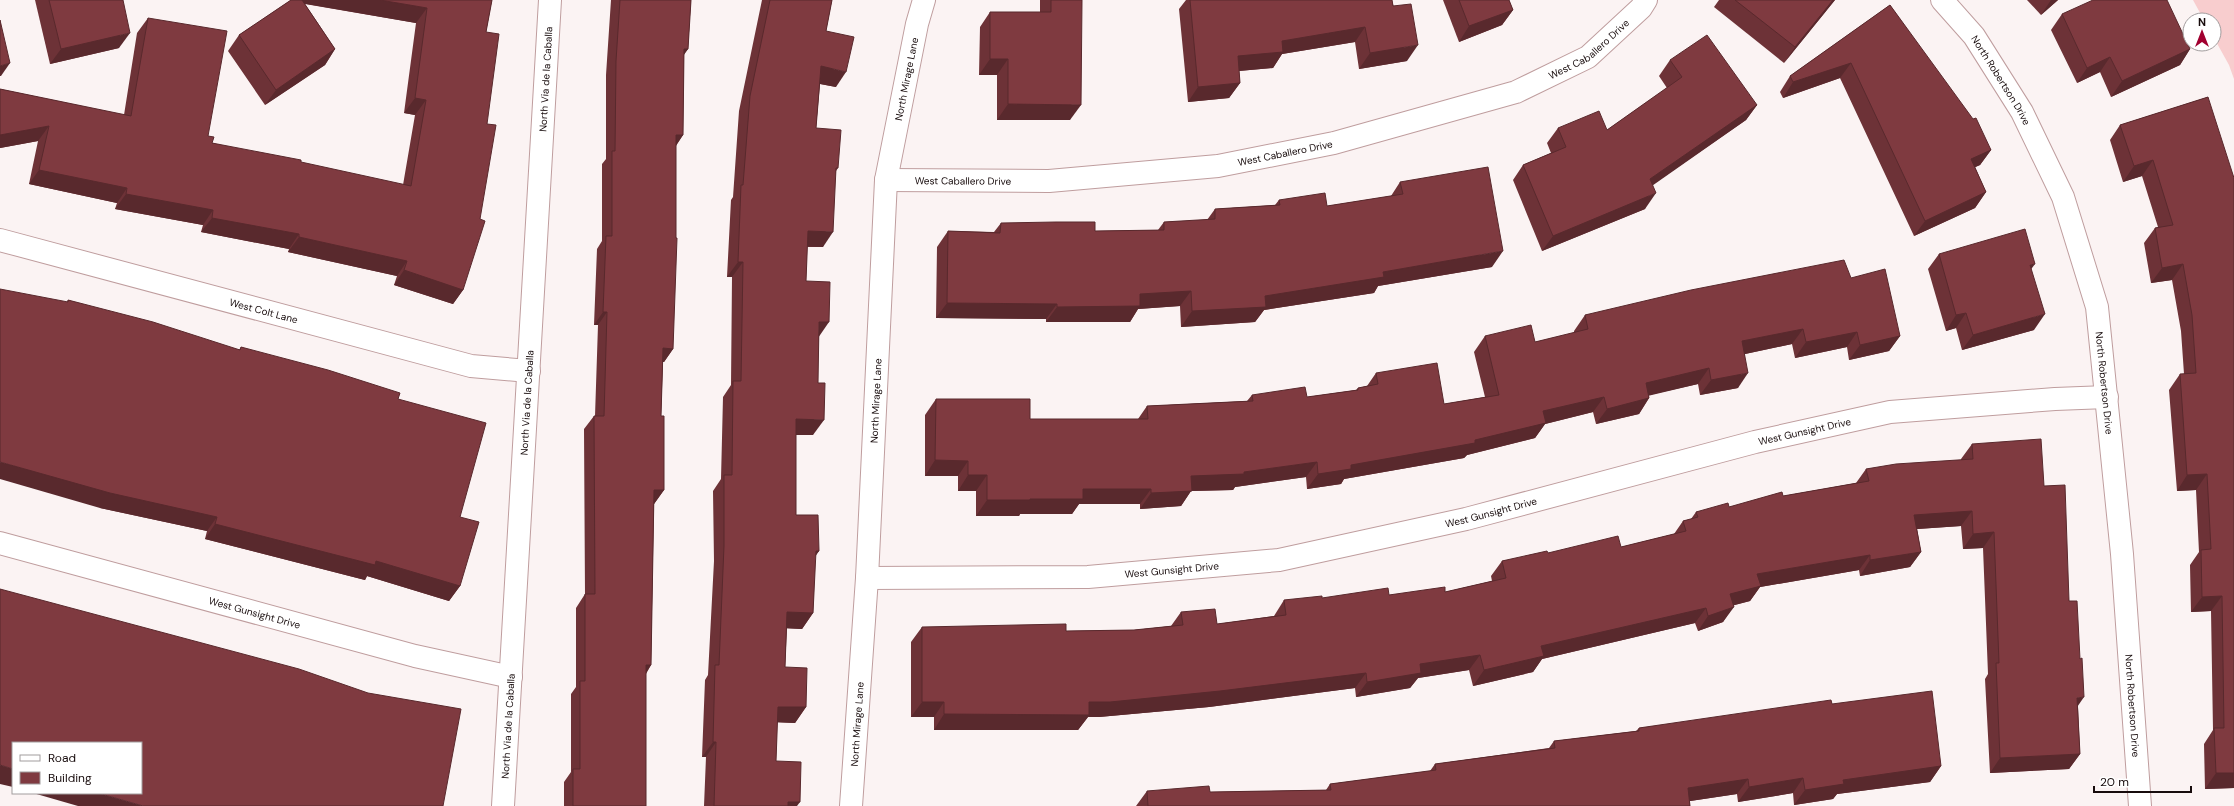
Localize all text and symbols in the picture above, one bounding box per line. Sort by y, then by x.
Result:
north arrow [2182,12,2222,52]
text: N [2198,15,2206,29]
street label: West Caballero Drive [1546,16,1632,82]
street label: North Via de la Caballa [536,26,555,132]
street label: North Robertson Drive [1968,33,2033,128]
street label: North Mirage Lane [892,36,921,122]
street label: West Caballero Drive [1236,137,1334,169]
street label: West Caballero Drive [915,174,1012,188]
street label: West Colt Lane [228,296,300,326]
street label: North Robertson Drive [2093,331,2116,435]
street label: North Via de la Caballa [517,350,537,456]
street label: North Mirage Lane [867,358,884,443]
street label: West Gunsight Drive [1757,415,1852,448]
street label: West Gunsight Drive [1444,494,1539,530]
street label: West Gunsight Drive [1124,559,1220,581]
street label: West Gunsight Drive [207,594,302,632]
street label: North Robertson Drive [2122,654,2143,758]
street label: North Via de la Caballa [499,673,518,779]
street label: North Mirage Lane [848,681,867,767]
legend [12,742,142,794]
text: Road [48,750,76,766]
scale bar [2094,768,2191,794]
text: Building [48,770,92,786]
text: 20 m [2100,774,2129,790]

